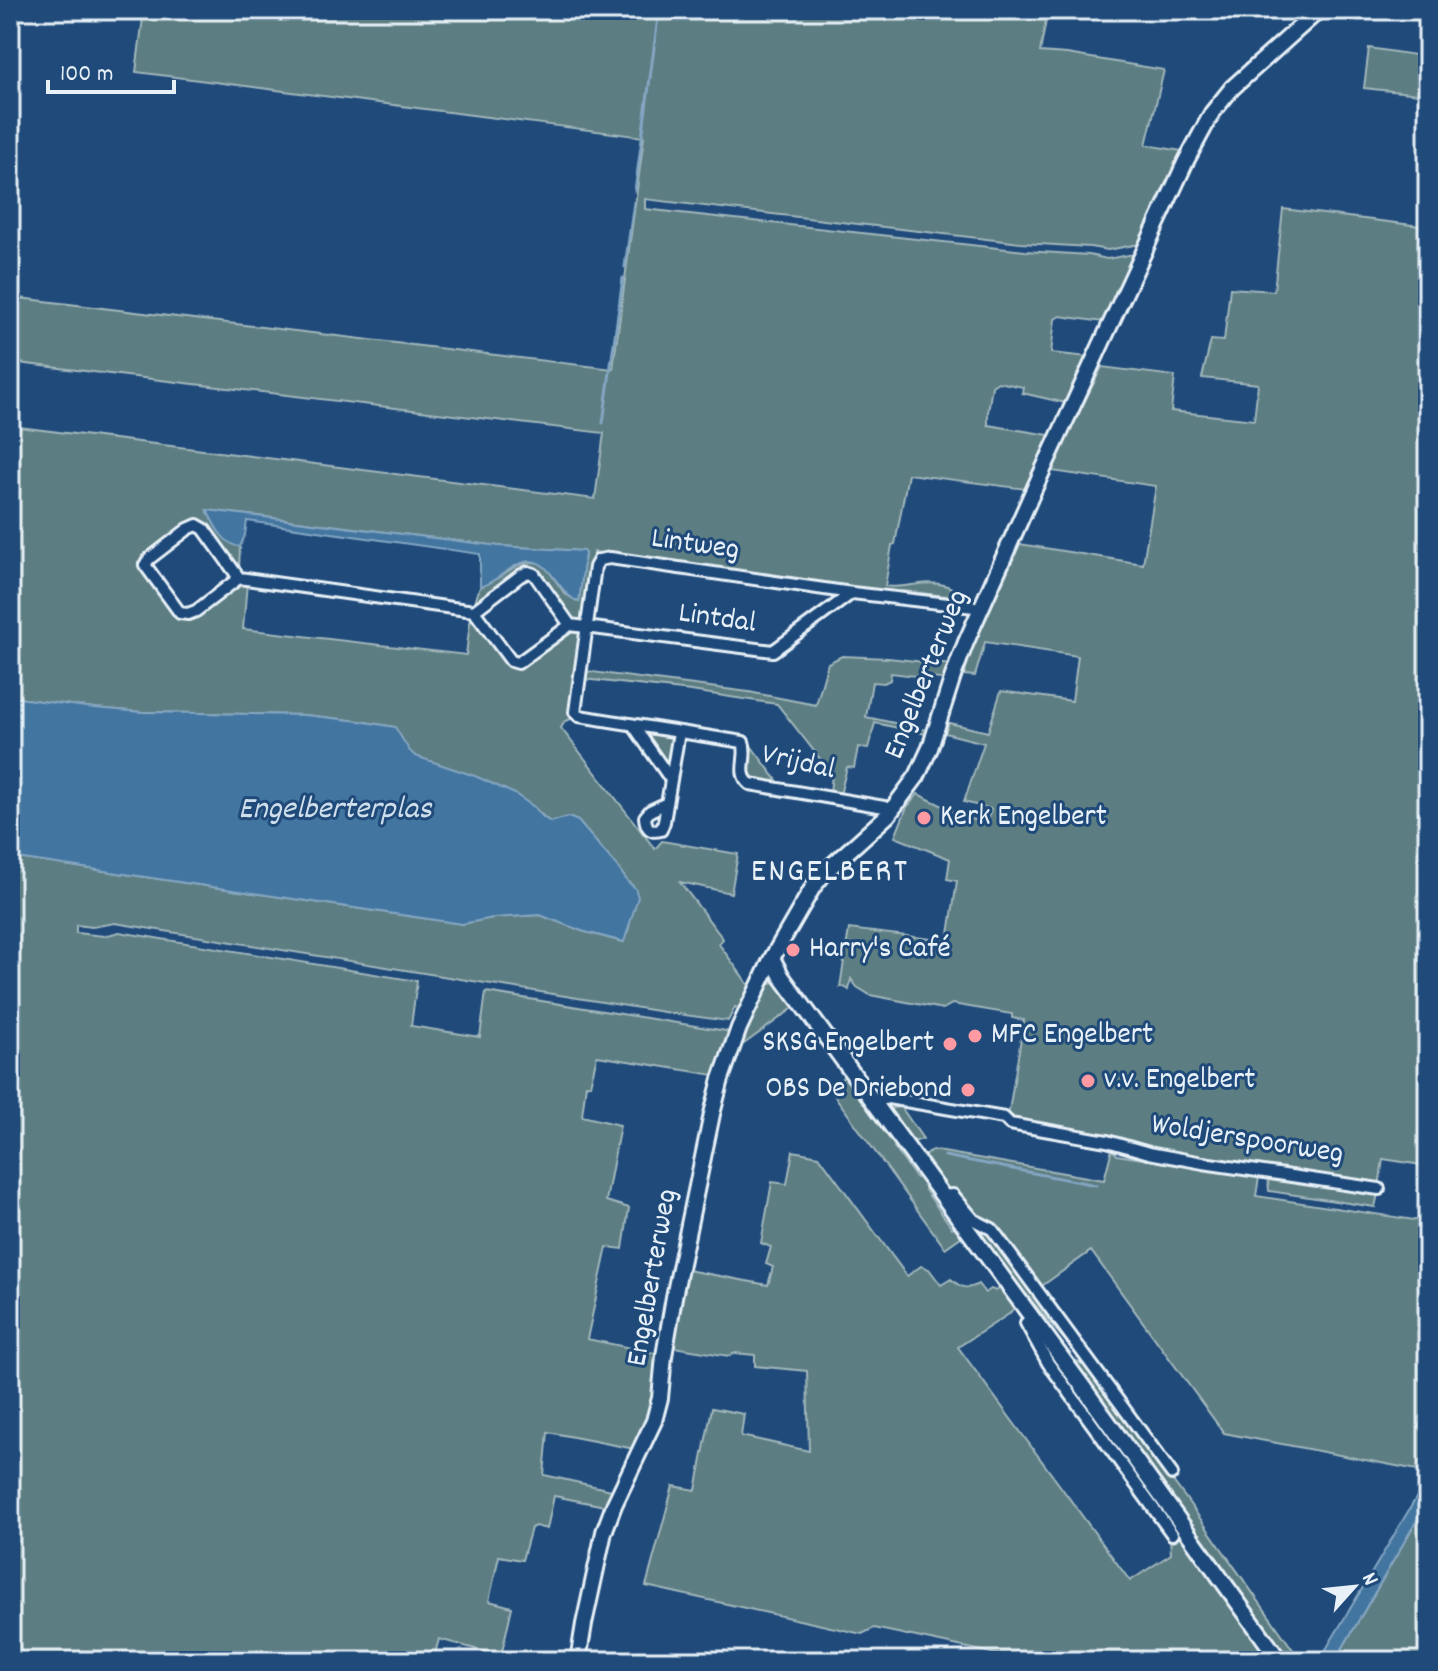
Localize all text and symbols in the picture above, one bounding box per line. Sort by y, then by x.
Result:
scale bar [48,44,174,94]
text: 100 m [60,58,113,92]
street label: Lintweg [648,519,742,573]
street label: Engelberterweg [874,584,982,766]
street label: Lintdal [675,593,759,647]
street label: Vrijdal [757,735,839,793]
water label: Engelberterplas [238,788,433,834]
place label: Kerk Engelbert [940,797,1107,840]
marker: Kerk Engelbert [915,809,933,827]
district label: ENGELBERT [751,849,909,898]
place label: Harry's Café [809,929,951,972]
marker: Harry's Café [784,941,802,959]
place label: MFC Engelbert [991,1015,1153,1058]
place label: SKSG Engelbert [762,1023,934,1066]
marker: MFC Engelbert [966,1027,984,1045]
marker: SKSG Engelbert [941,1035,959,1053]
place label: v.v. Engelbert [1104,1060,1255,1103]
place label: OBS De Driebond [765,1069,952,1112]
marker: v.v. Engelbert [1079,1072,1097,1090]
marker: OBS De Driebond [959,1081,977,1099]
street label: Woldjerspoorweg [1148,1105,1346,1177]
street label: Engelberterweg [617,1186,691,1370]
north arrow [1314,1547,1394,1627]
text: N [1352,1568,1385,1592]

